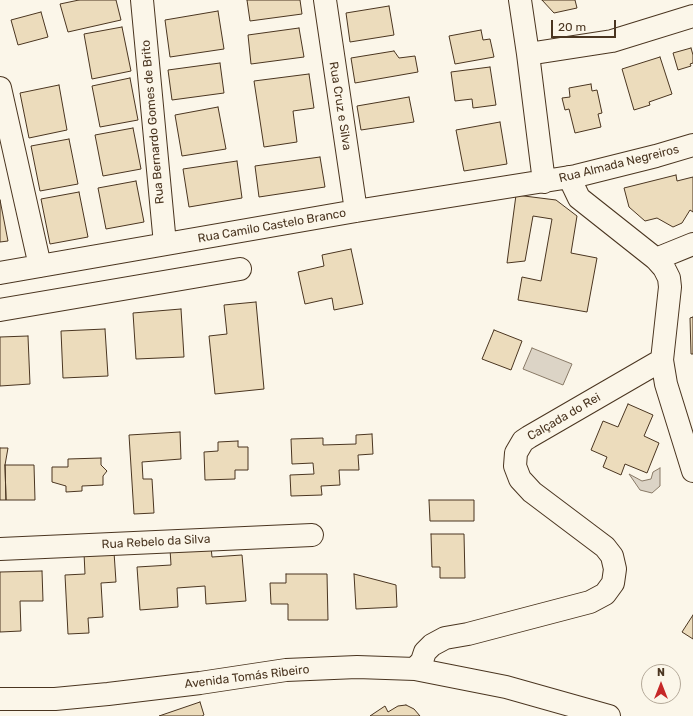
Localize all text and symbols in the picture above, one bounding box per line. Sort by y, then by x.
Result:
scale bar [553,12,618,38]
text: 20 m [558,20,586,34]
street label: Rua Bernardo Gomes de Brito [139,39,167,205]
street label: Rua Cruz e Silva [326,61,354,151]
street label: Rua Almada Negreiros [557,142,681,186]
street label: Rua Camilo Castelo Branco [197,206,347,246]
street label: Calçada do Rei [525,390,603,444]
street label: Rua Rebelo da Silva [101,532,211,552]
street label: Avenida Tomás Ribeiro [184,662,310,692]
north arrow [641,664,681,704]
text: N [657,666,665,679]

